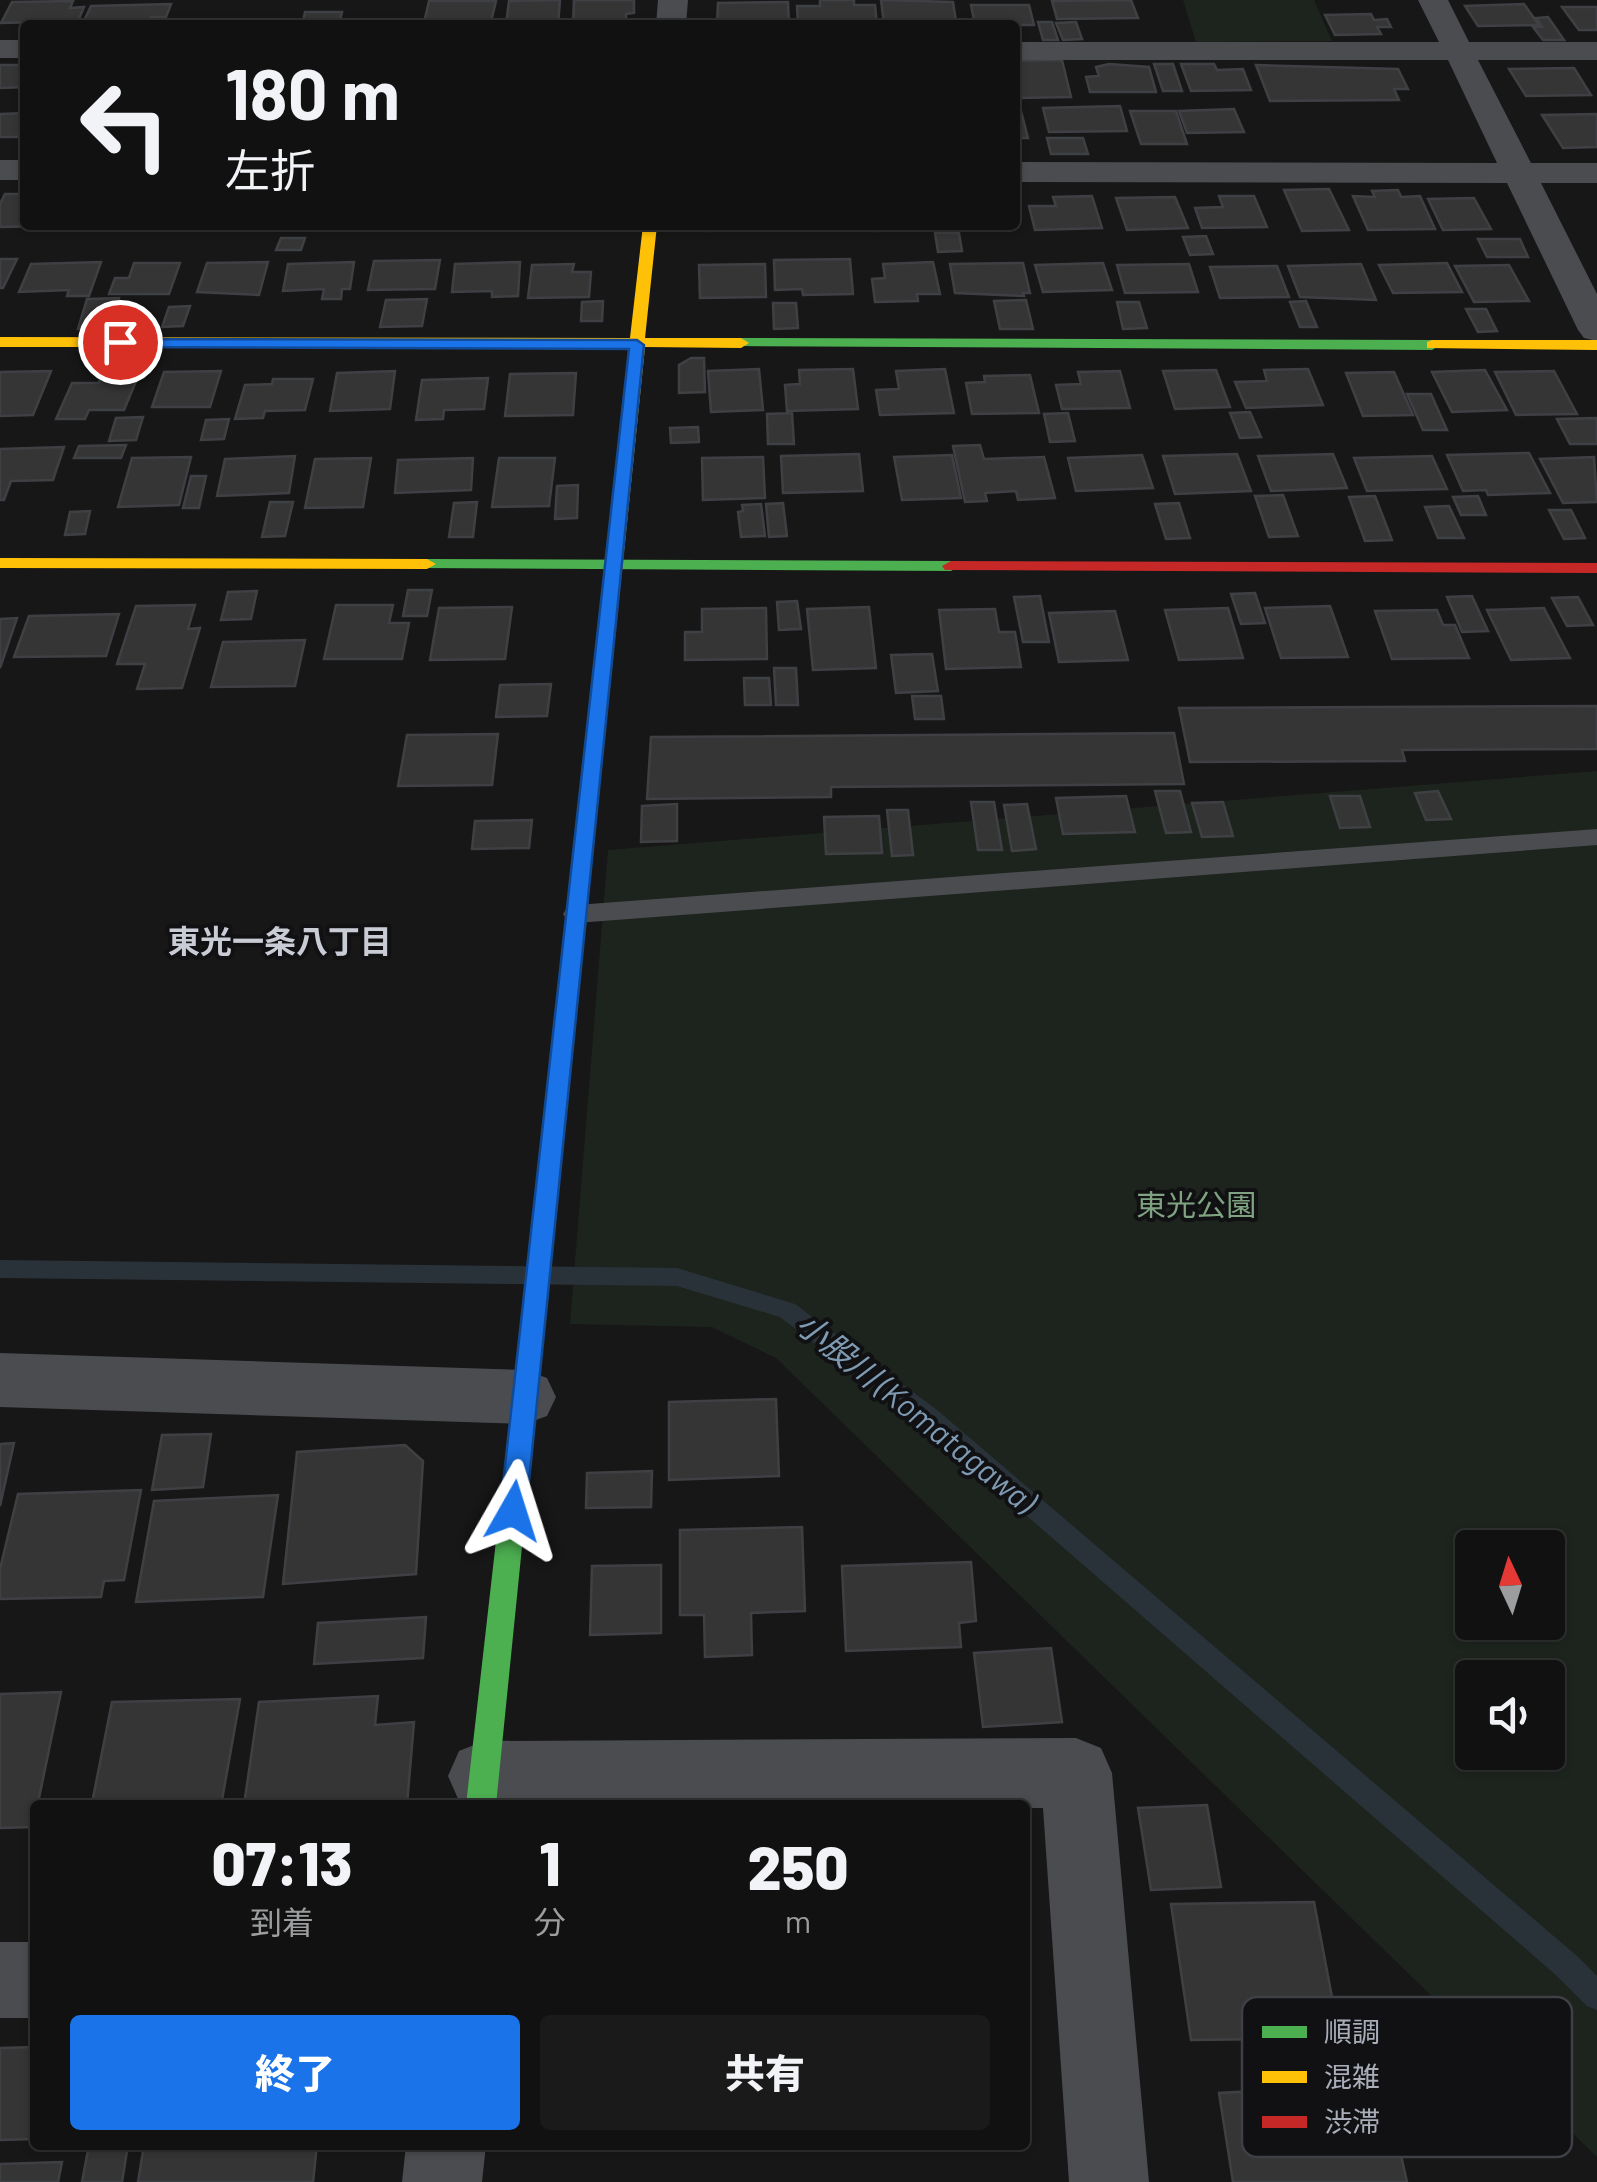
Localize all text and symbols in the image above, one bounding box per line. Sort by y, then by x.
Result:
text: 180 m [225,50,400,134]
icon: left [60,60,190,190]
text: 左折 [225,142,315,196]
pin [78,300,163,385]
icon: arrive [93,315,148,370]
district label: 東光一条八丁目 [168,921,392,959]
park label: 東光公園 [1136,1186,1256,1222]
water label: 小股川 (Komatagawa) [790,1303,1046,1521]
position arrow [461,1459,565,1563]
north arrow [1455,1530,1565,1640]
map controls [1455,1530,1565,1770]
button: sound [1455,1660,1565,1770]
text: 07:13 [211,1826,353,1898]
text: 1 [539,1826,561,1898]
text: 250 [747,1830,849,1902]
text: m [785,1901,811,1939]
text: 到着 [250,1902,314,1940]
text: 分 [534,1902,566,1940]
legend [1242,1997,1572,2157]
text: 順調 [1324,2014,1380,2048]
button: 終了 [70,2015,520,2130]
button: 共有 [540,2015,990,2130]
text: 混雑 [1324,2059,1380,2093]
text: 渋滞 [1324,2104,1380,2138]

